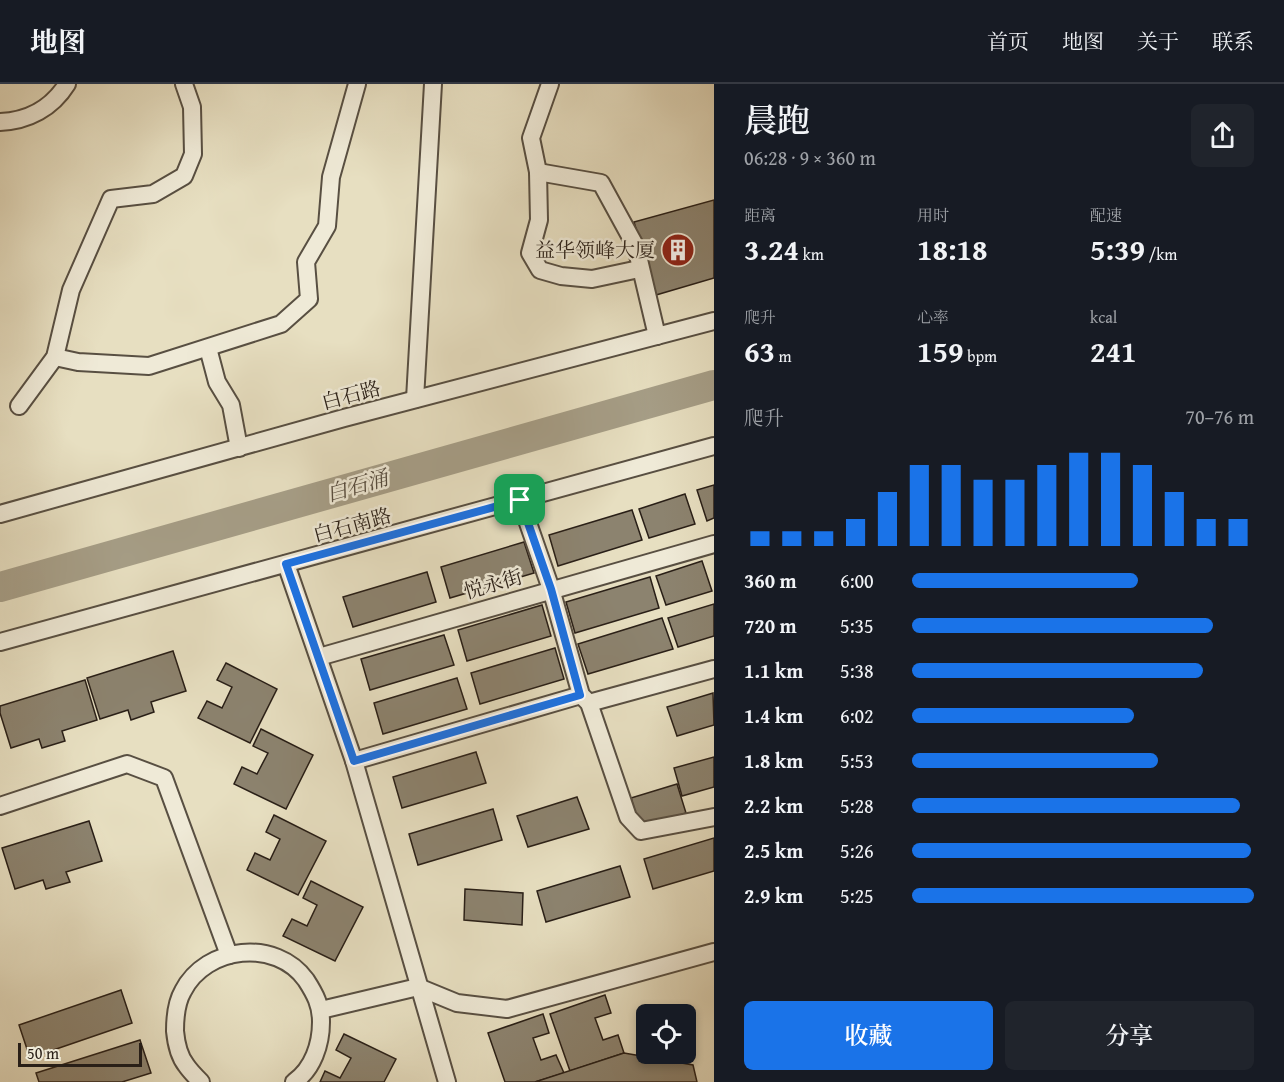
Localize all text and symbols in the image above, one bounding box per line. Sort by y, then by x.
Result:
text: 地图 [30,21,86,62]
text: 首页 [987,26,1029,57]
text: 地图 [1062,26,1104,57]
text: 关于 [1137,26,1179,57]
text: 联系 [1212,26,1254,57]
text: 晨跑 [744,96,810,144]
button: share [1191,104,1254,167]
text: 06:28 · 9 × 360 m [744,143,876,172]
text: 距离 [744,203,776,227]
text: 用时 [917,203,949,227]
text: 配速 [1090,203,1122,227]
text: 3.24 [744,227,799,271]
text: 18:18 [917,227,988,271]
text: 5:39 [1090,227,1145,271]
building icon: 益华领峰大厦 [660,232,696,268]
place label: 益华领峰大厦 [535,235,655,264]
text: km [799,242,824,266]
text: /km [1145,242,1177,266]
text: 爬升 [744,305,776,329]
text: 心率 [917,305,949,329]
text: kcal [1090,305,1117,329]
text: 63 [744,329,775,373]
text: 159 [917,329,964,373]
text: 241 [1090,329,1137,373]
text: m [775,344,792,368]
text: bpm [964,344,997,368]
street label: 白石路 [318,373,384,416]
text: 70–76 m [1185,402,1254,431]
text: 爬升 [744,403,784,432]
water label: 白石涌 [322,461,393,509]
pin [494,474,545,525]
icon: arrive [503,483,536,516]
street label: 白石南路 [309,500,394,549]
street label: 悦永街 [460,561,526,606]
text: 360 m [744,566,797,595]
text: 6:00 [840,566,874,595]
text: 720 m [744,611,797,640]
text: 5:35 [840,611,874,640]
text: 1.1 km [744,656,803,685]
text: 5:38 [840,656,874,685]
text: 1.4 km [744,701,803,730]
text: 6:02 [840,701,874,730]
text: 1.8 km [744,746,803,775]
text: 5:53 [840,746,874,775]
text: 2.2 km [744,791,803,820]
text: 5:28 [840,791,874,820]
text: 2.5 km [744,836,803,865]
text: 5:26 [840,836,874,865]
text: 2.9 km [744,881,803,910]
text: 5:25 [840,881,874,910]
button: 收藏 [744,1001,993,1070]
button: 分享 [1005,1001,1254,1070]
map controls [636,1004,696,1064]
button: locate [636,1004,696,1064]
scale bar [18,1040,142,1068]
text: 50 m [27,1041,59,1065]

